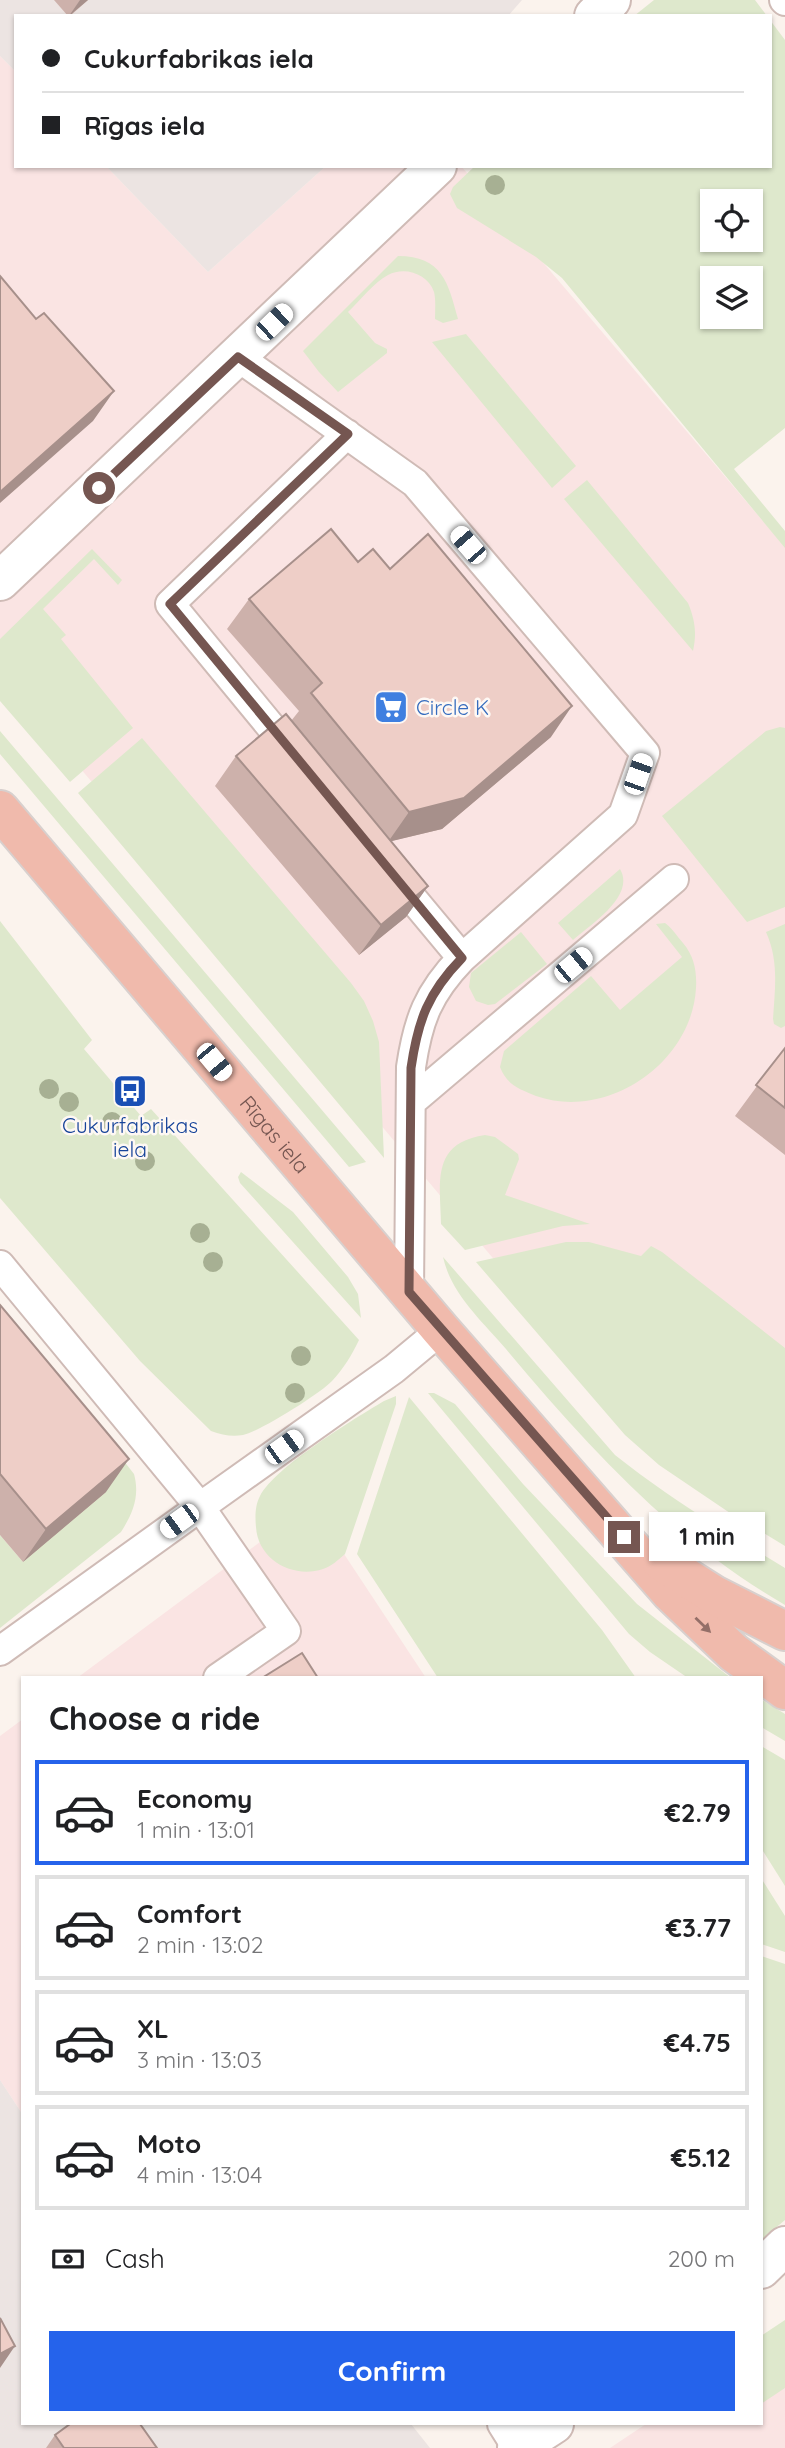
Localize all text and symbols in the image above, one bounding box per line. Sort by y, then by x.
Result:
text: Cukurfabrikas iela [84,42,314,75]
text: Rīgas iela [84,109,205,142]
map controls [700,189,763,329]
button: locate [700,189,763,252]
button: layers [700,266,763,329]
car [252,300,297,344]
route start [83,472,115,504]
car [447,522,490,568]
supermarket icon: Circle K [372,688,410,726]
place label: Circle K [416,694,489,720]
car [622,751,655,797]
car [551,943,596,987]
car [193,1039,236,1085]
bus stop icon: Cukurfabrikas iela [111,1072,149,1110]
street label: Rīgas iela [235,1090,315,1178]
place label: Cukurfabrikas iela [62,1112,198,1162]
car [261,1426,308,1468]
car [156,1500,203,1542]
callout: 1 min [648,1512,764,1562]
route end [608,1521,640,1553]
text: 1 min [679,1522,735,1551]
one-way arrow [694,1616,711,1632]
text: Choose a ride [49,1698,261,1738]
icon: car [53,1781,116,1844]
text: Economy [137,1782,252,1815]
text: €2.79 [664,1796,731,1829]
text: 1 min · 13:01 [137,1815,255,1844]
icon: car [53,1896,116,1959]
text: Comfort [137,1897,242,1930]
text: €3.77 [666,1911,731,1944]
text: 2 min · 13:02 [137,1930,264,1959]
icon: car [53,2011,116,2074]
text: XL [137,2012,169,2045]
text: €4.75 [664,2026,731,2059]
text: 3 min · 13:03 [137,2045,262,2074]
icon: car [53,2126,116,2189]
text: Moto [137,2127,201,2160]
text: €5.12 [671,2141,731,2174]
text: 4 min · 13:04 [137,2160,262,2189]
icon: cash [49,2240,87,2278]
text: Cash [105,2242,165,2275]
text: 200 m [668,2244,735,2273]
button: Confirm [49,2331,735,2411]

